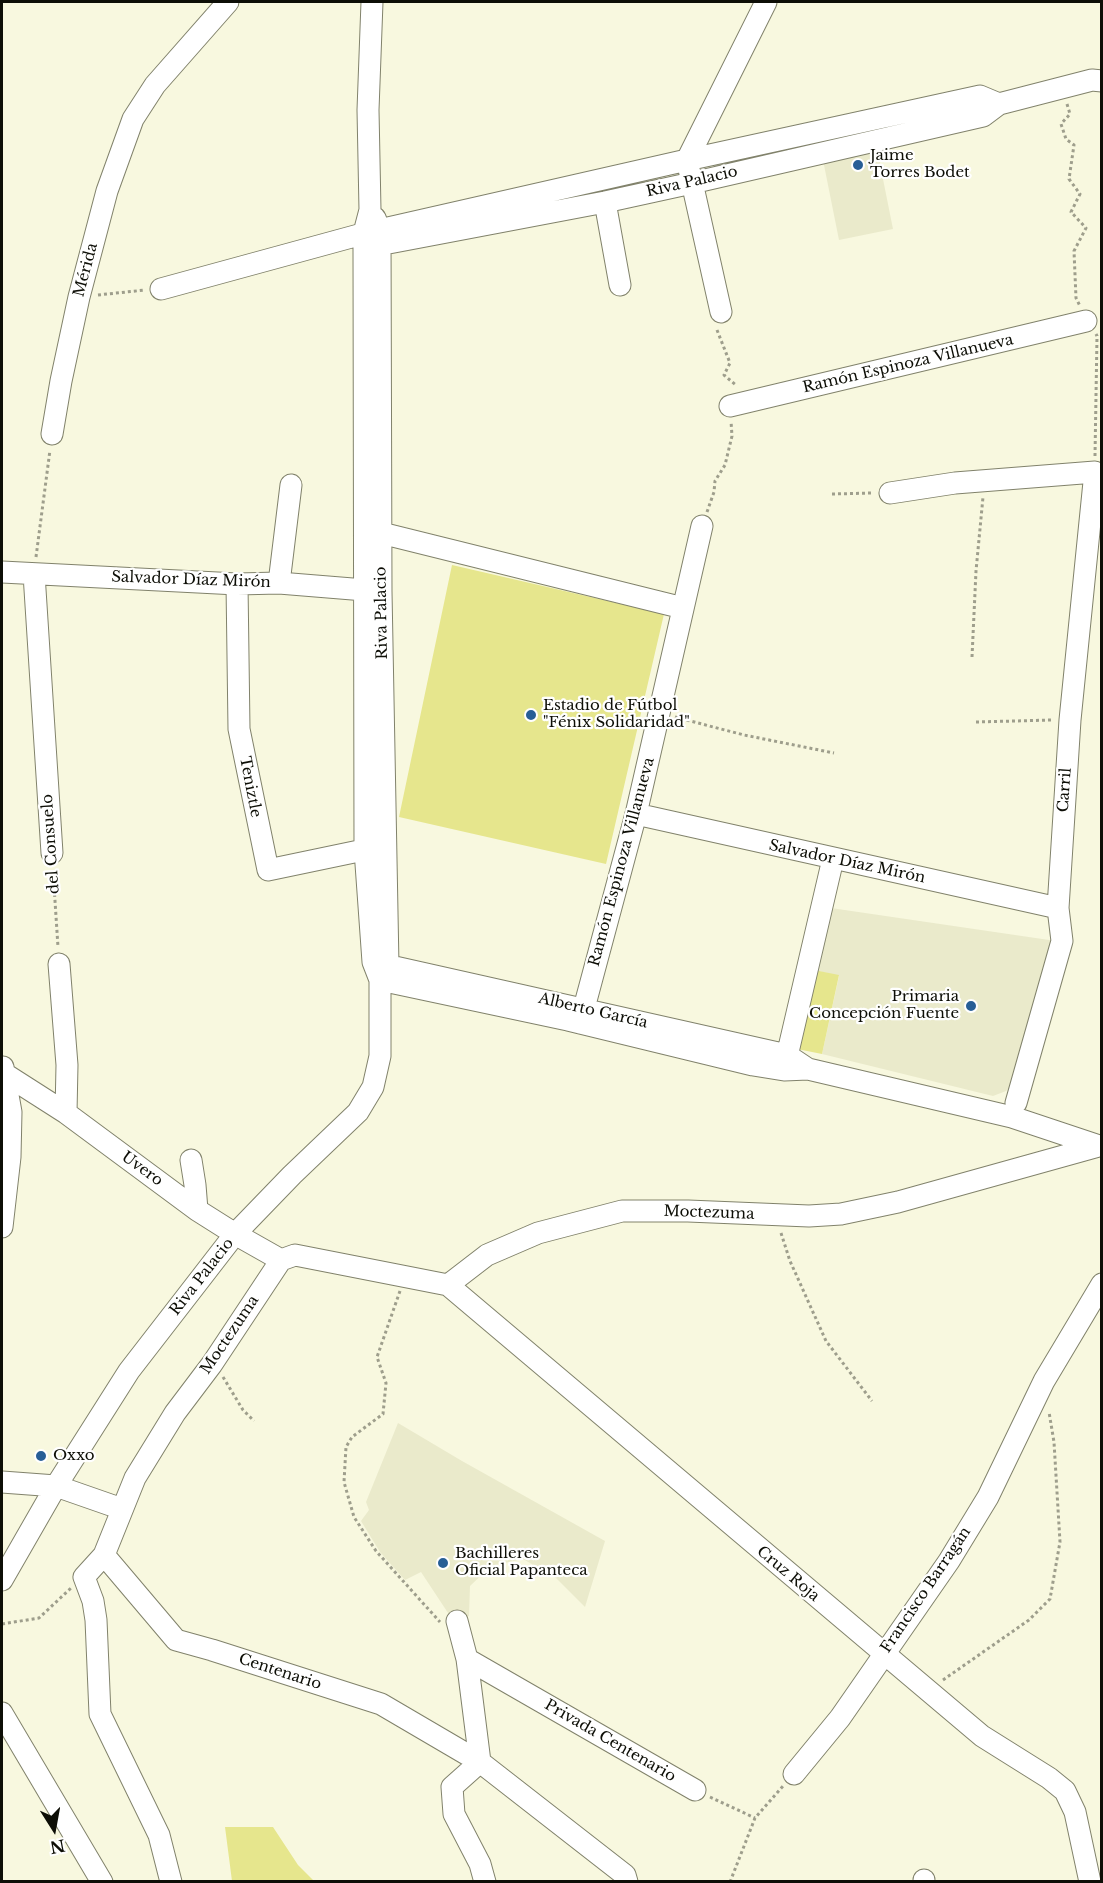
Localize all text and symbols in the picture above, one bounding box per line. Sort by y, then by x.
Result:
place label: Jaime Torres Bodet [870,147,970,182]
marker: Jaime Torres Bodet [851,158,865,172]
street label: Riva Palacio [645,163,739,201]
street label: Mérida [70,241,102,299]
street label: Ramón Espinoza Villanueva [801,331,1015,397]
street label: Riva Palacio [372,566,392,660]
street label: Salvador Díaz Mirón [111,568,271,592]
place label: Estadio de Fútbol "Fénix Solidaridad" [543,697,690,732]
marker: Estadio de Fútbol "Fénix Solidaridad" [524,708,538,722]
street label: Teniztle [235,755,265,819]
street label: Ramón Espinoza Villanueva [585,756,659,968]
street label: Carril [1054,767,1076,813]
street label: del Consuelo [39,793,63,895]
street label: Salvador Díaz Mirón [767,837,927,887]
place label: Primaria Concepción Fuente [809,988,959,1023]
street label: Alberto García [537,990,649,1032]
marker: Primaria Concepción Fuente [964,999,978,1013]
street label: Uvero [118,1148,166,1190]
street label: Moctezuma [663,1202,755,1224]
street label: Riva Palacio [166,1235,238,1319]
street label: Moctezuma [197,1292,263,1378]
place label: Oxxo [53,1447,95,1465]
marker: Oxxo [34,1449,48,1463]
street label: Francisco Barragán [877,1524,975,1656]
street label: Cruz Roja [753,1543,823,1605]
place label: Bachilleres Oficial Papanteca [455,1545,587,1580]
marker: Bachilleres Oficial Papanteca [436,1556,450,1570]
street label: Centenario [236,1650,324,1694]
street label: Privada Centenario [541,1696,679,1786]
north arrow [24,1799,84,1859]
text: N [48,1835,67,1858]

